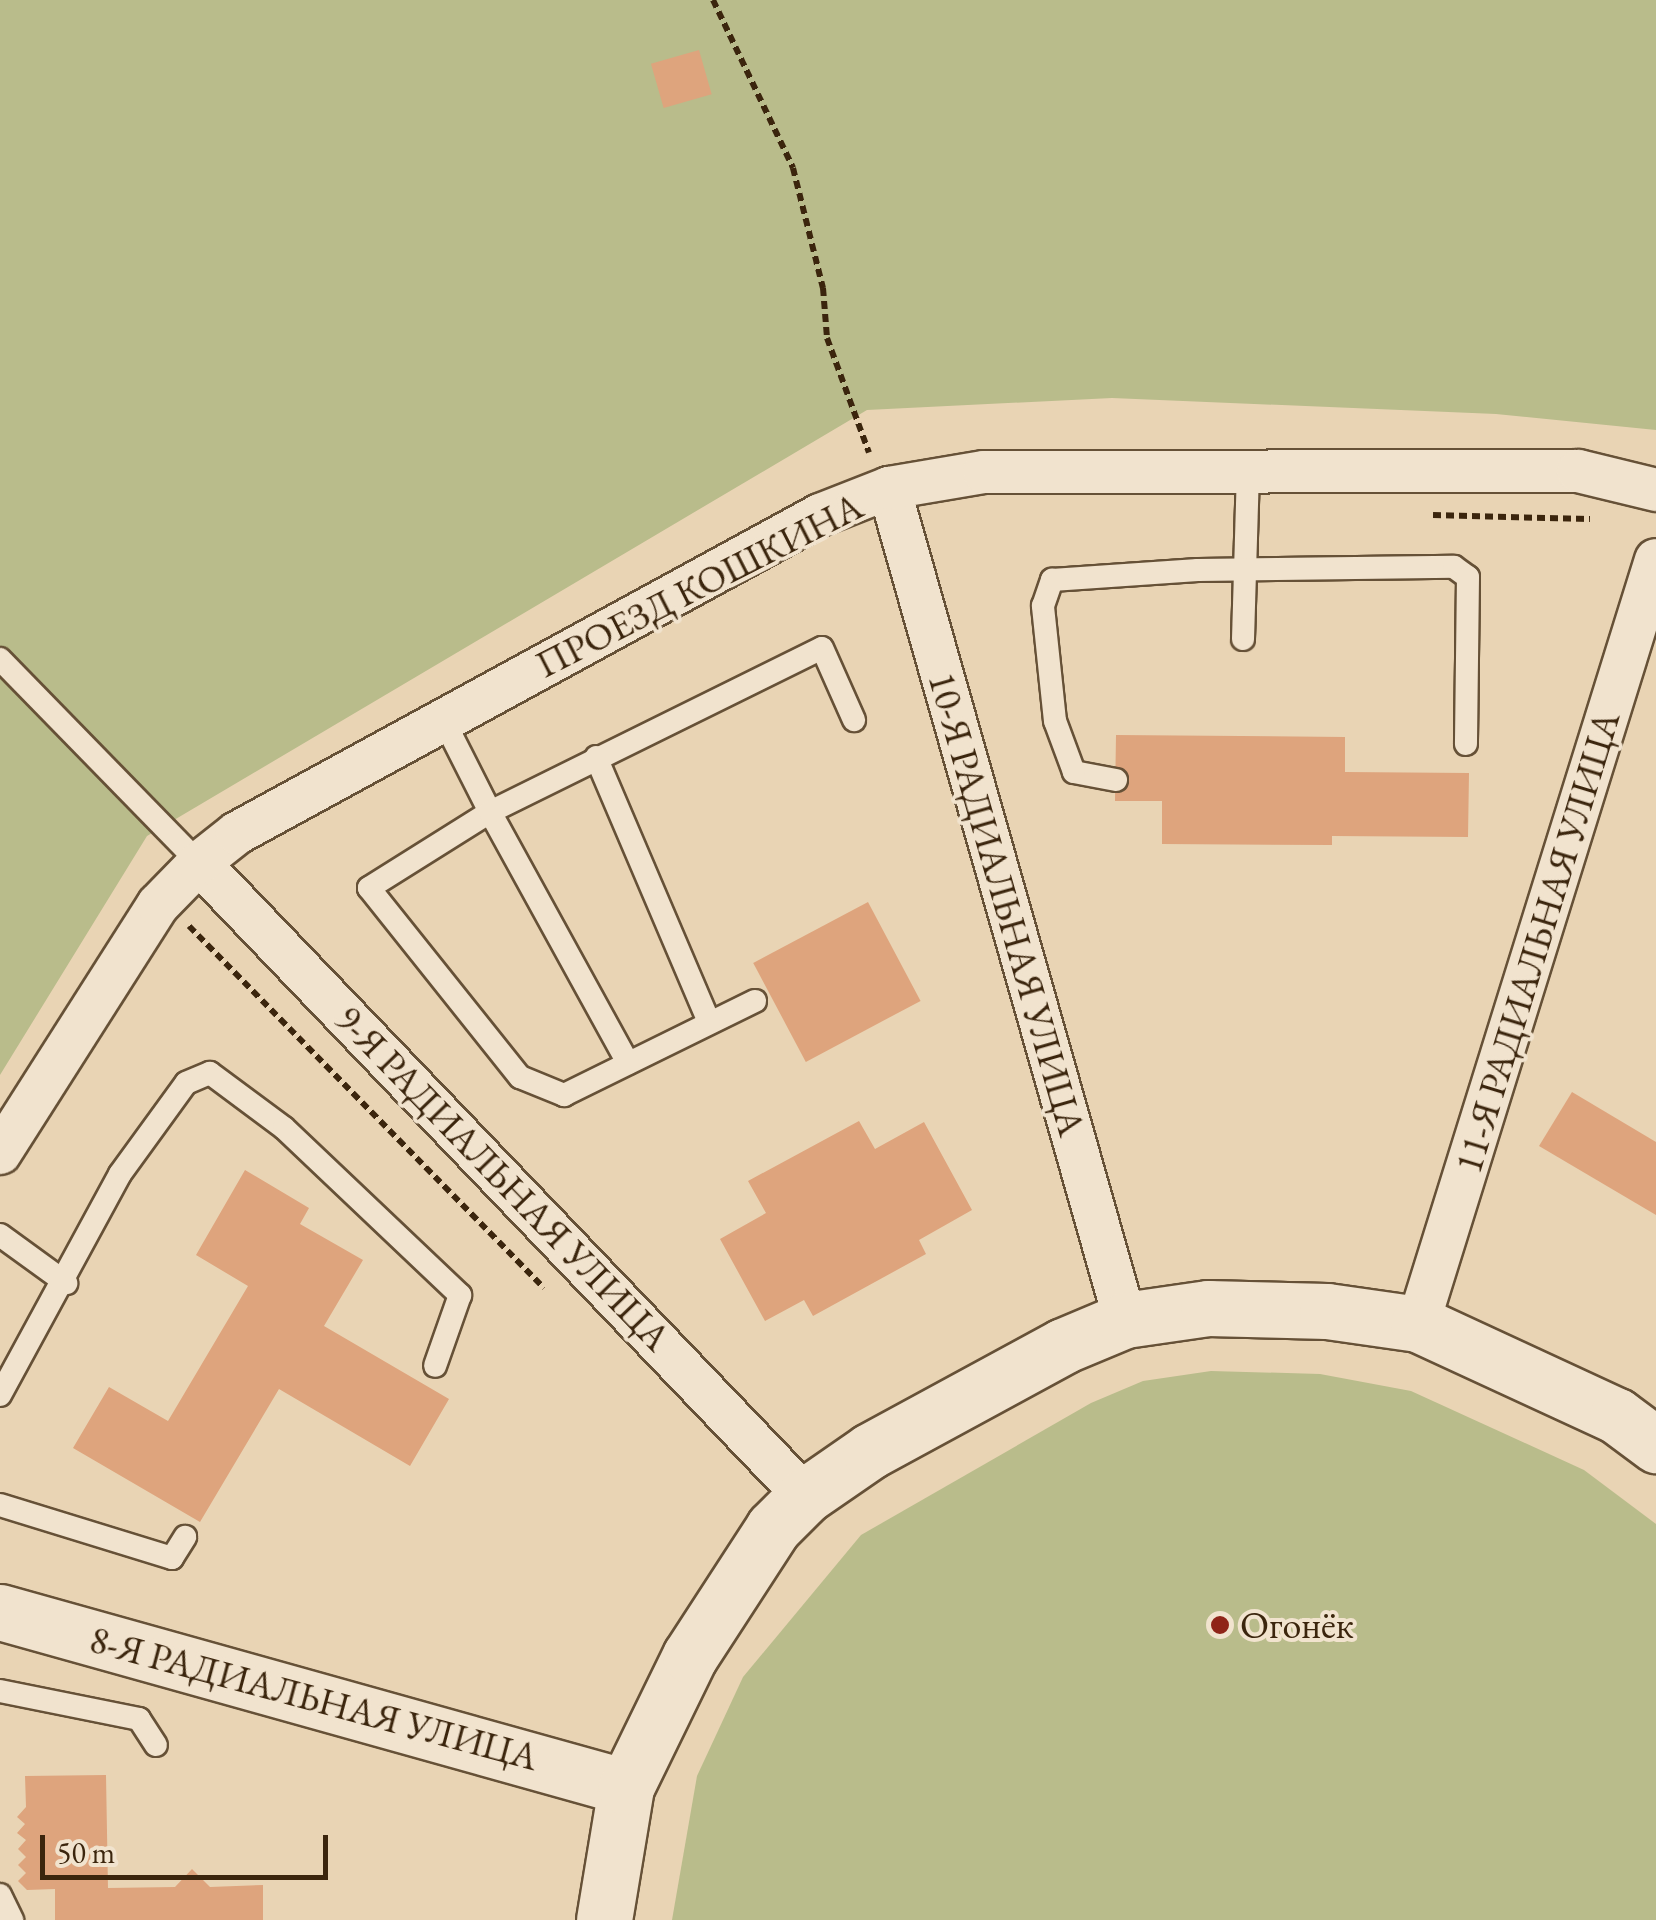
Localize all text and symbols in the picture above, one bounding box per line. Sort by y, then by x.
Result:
street label: ПРОЕЗД КОШКИНА [528,483,870,687]
street label: 10-Я РАДИАЛЬНАЯ УЛИЦА [919,667,1095,1141]
street label: 11-Я РАДИАЛЬНАЯ УЛИЦА [1445,706,1629,1178]
street label: 9-Я РАДИАЛЬНАЯ УЛИЦА [326,996,680,1360]
place label: Огонёк [1240,1602,1354,1648]
marker: Огонёк [1209,1614,1231,1636]
street label: 8-Я РАДИАЛЬНАЯ УЛИЦА [85,1616,543,1780]
scale bar [45,1815,332,1877]
text: 50 m [57,1833,115,1872]

